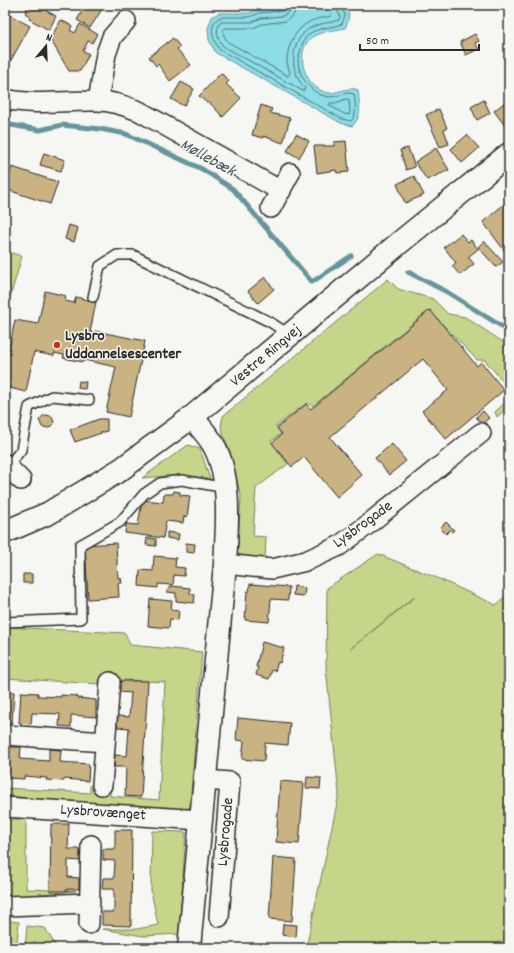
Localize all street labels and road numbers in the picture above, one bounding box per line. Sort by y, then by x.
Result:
street label: Vestre Ringvej [225,319,307,393]
street label: Lysbrogade [328,495,398,555]
street label: Lysbrogade [212,797,240,867]
street label: Lysbrovænget [59,799,147,827]

